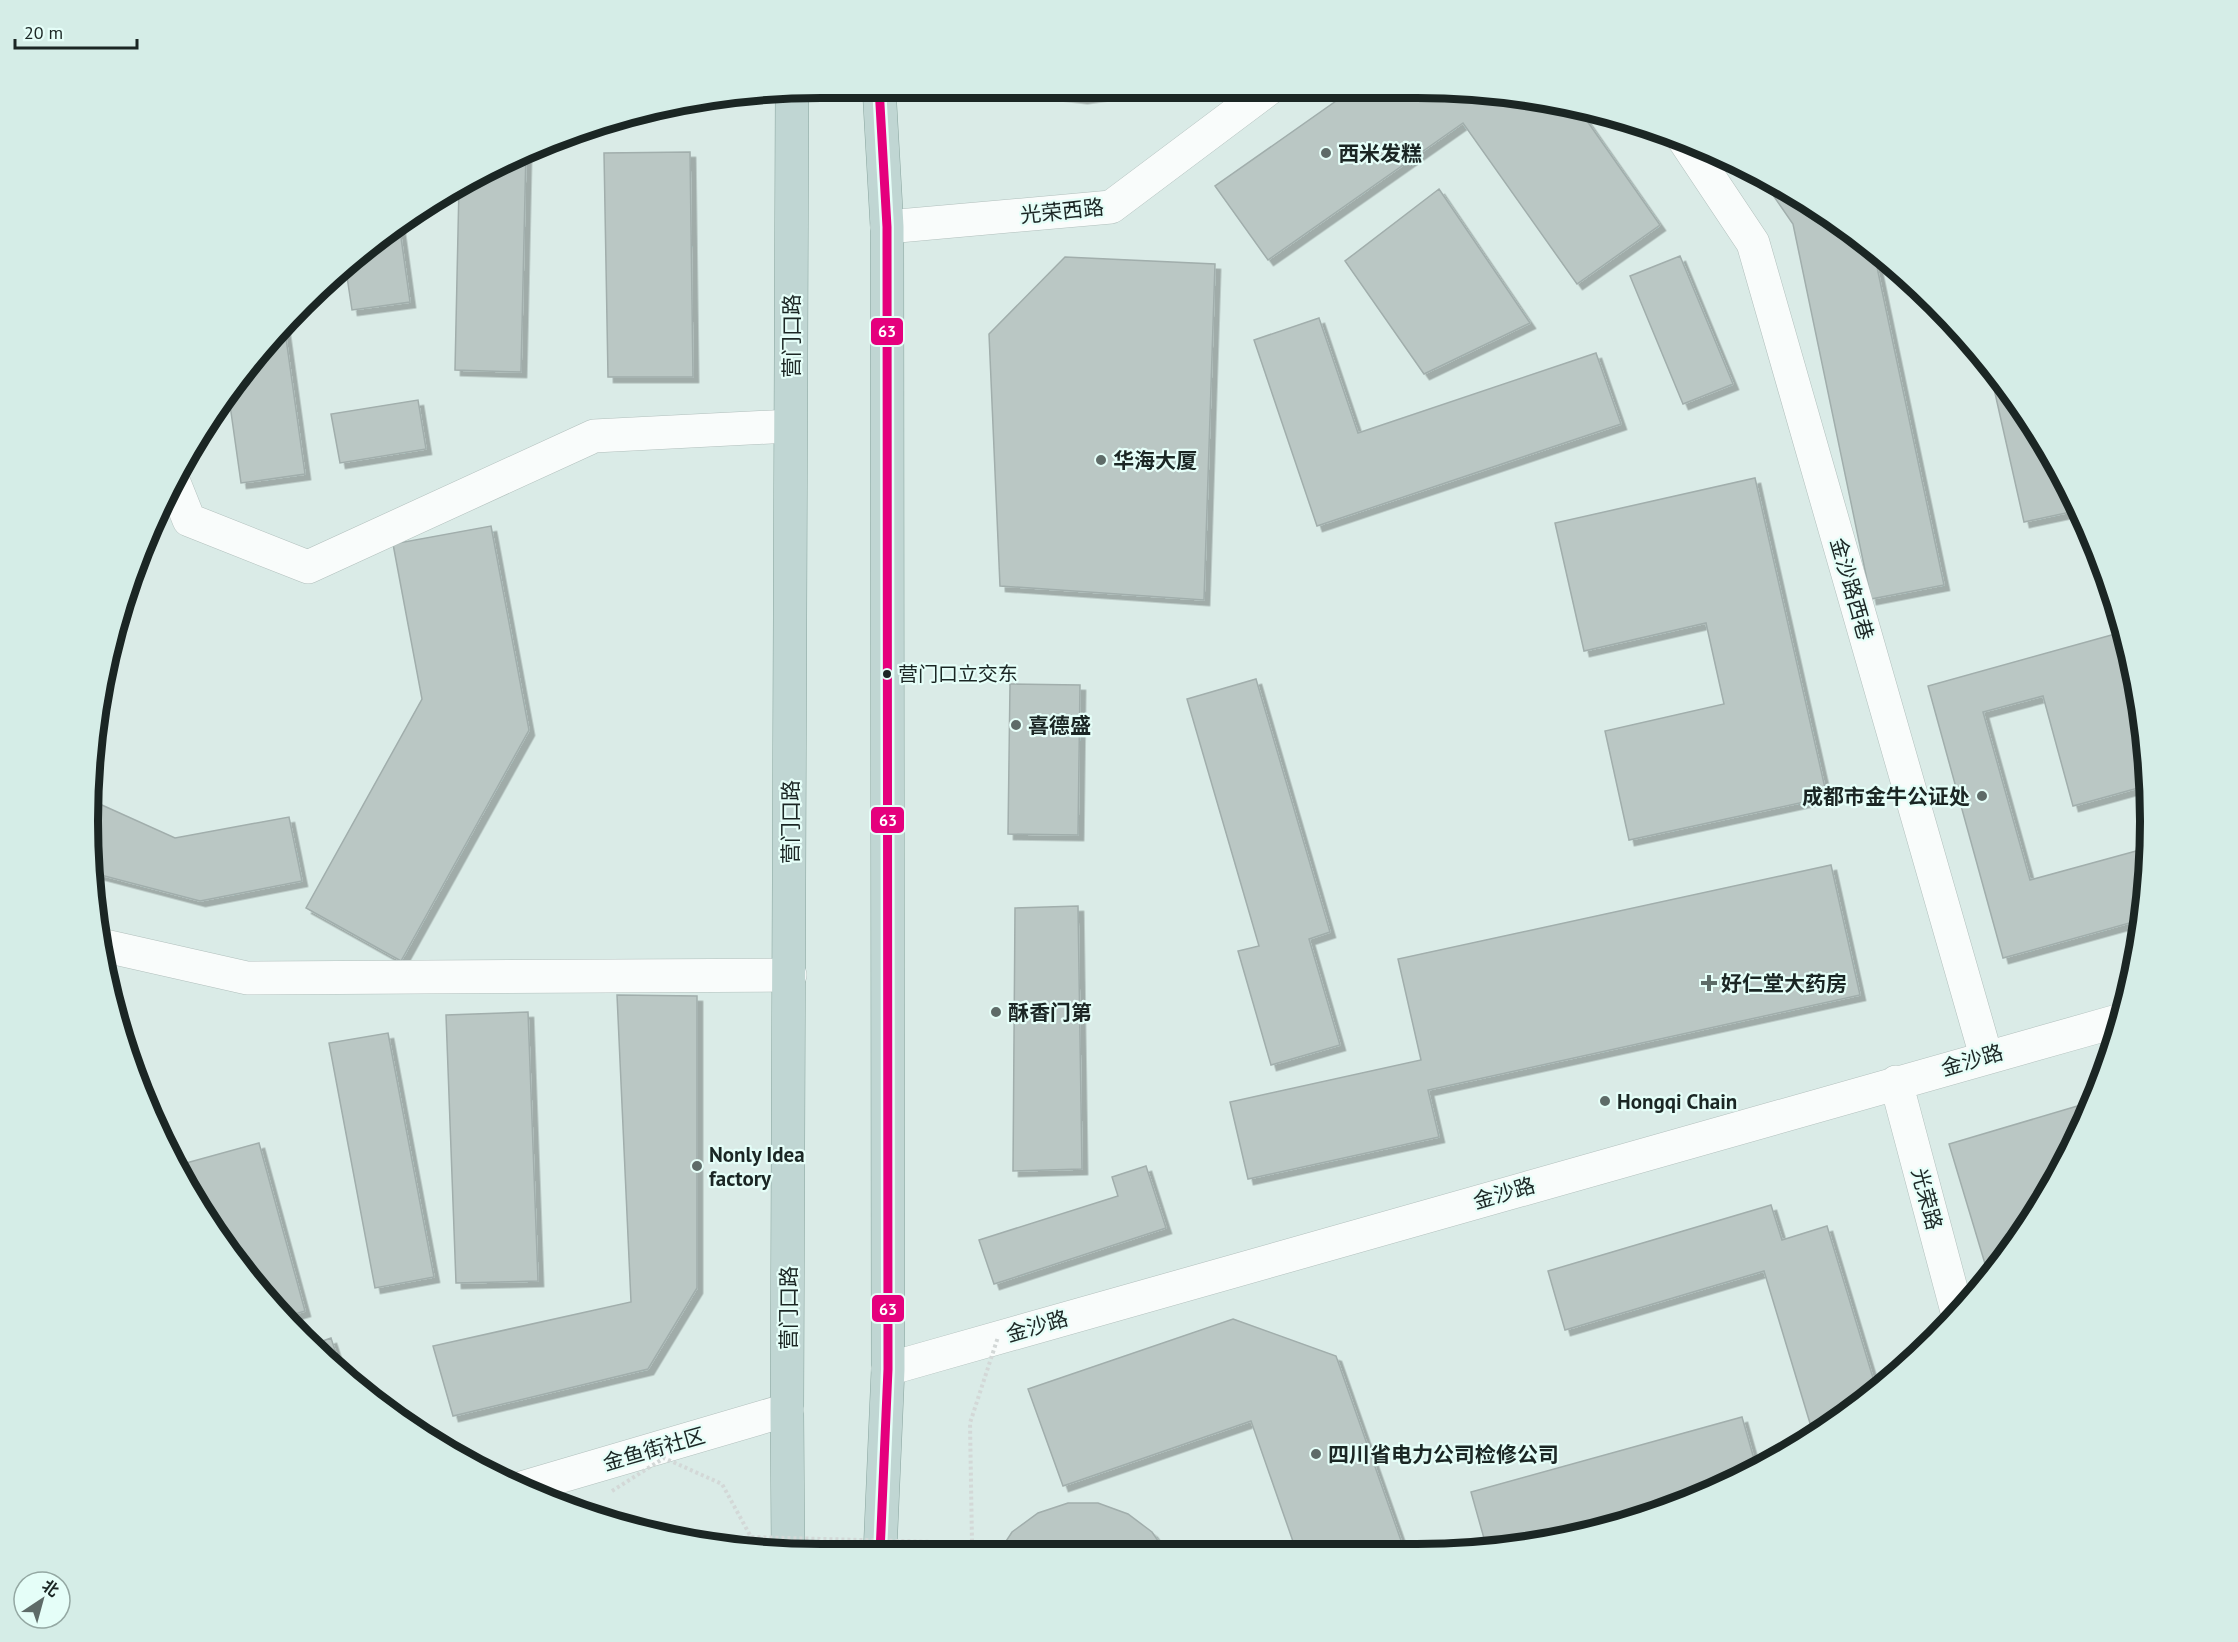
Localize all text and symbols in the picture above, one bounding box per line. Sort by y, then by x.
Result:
scale bar [15,12,136,50]
text: 20 m [24,21,63,44]
place label: 西米发糕 [1338,140,1422,167]
marker: 西米发糕 [1319,146,1333,160]
street label: 光荣西路 [1019,193,1105,229]
street label: 营门口路 [778,294,805,378]
line badge: 63 [870,317,904,346]
text: 63 [878,321,896,341]
place label: 华海大厦 [1113,447,1197,474]
marker: 华海大厦 [1094,453,1108,467]
street label: 金沙路西巷 [1825,535,1879,643]
place label: 营门口立交东 [898,661,1018,687]
marker: 营门口立交东 [881,668,893,680]
place label: 喜德盛 [1028,712,1091,739]
marker: 喜德盛 [1009,718,1023,732]
street label: 营门口路 [777,780,804,864]
place label: 成都市金牛公证处 [1802,783,1970,810]
marker: 成都市金牛公证处 [1975,789,1989,803]
line badge: 63 [870,806,905,834]
text: 63 [879,810,897,830]
place label: 好仁堂大药房 [1721,970,1847,997]
marker: 好仁堂大药房 [1702,976,1716,990]
place label: 酥香门第 [1008,999,1092,1026]
marker: 酥香门第 [989,1005,1003,1019]
street label: 金沙路 [1938,1038,2006,1082]
place label: Hongqi Chain [1617,1088,1737,1115]
marker: Hongqi Chain [1598,1094,1612,1108]
place label: Nonly Idea factory [709,1141,805,1192]
marker: Nonly Idea factory [690,1159,704,1173]
street label: 光荣路 [1906,1165,1948,1233]
street label: 金沙路 [1470,1171,1538,1215]
street label: 营门口路 [775,1266,802,1350]
line badge: 63 [871,1294,905,1323]
text: 63 [879,1299,897,1319]
street label: 金沙路 [1003,1304,1071,1348]
street label: 金鱼街社区 [600,1422,708,1476]
place label: 四川省电力公司检修公司 [1328,1441,1559,1468]
marker: 四川省电力公司检修公司 [1309,1447,1323,1461]
north arrow [12,1570,72,1630]
text: 北 [38,1575,63,1601]

